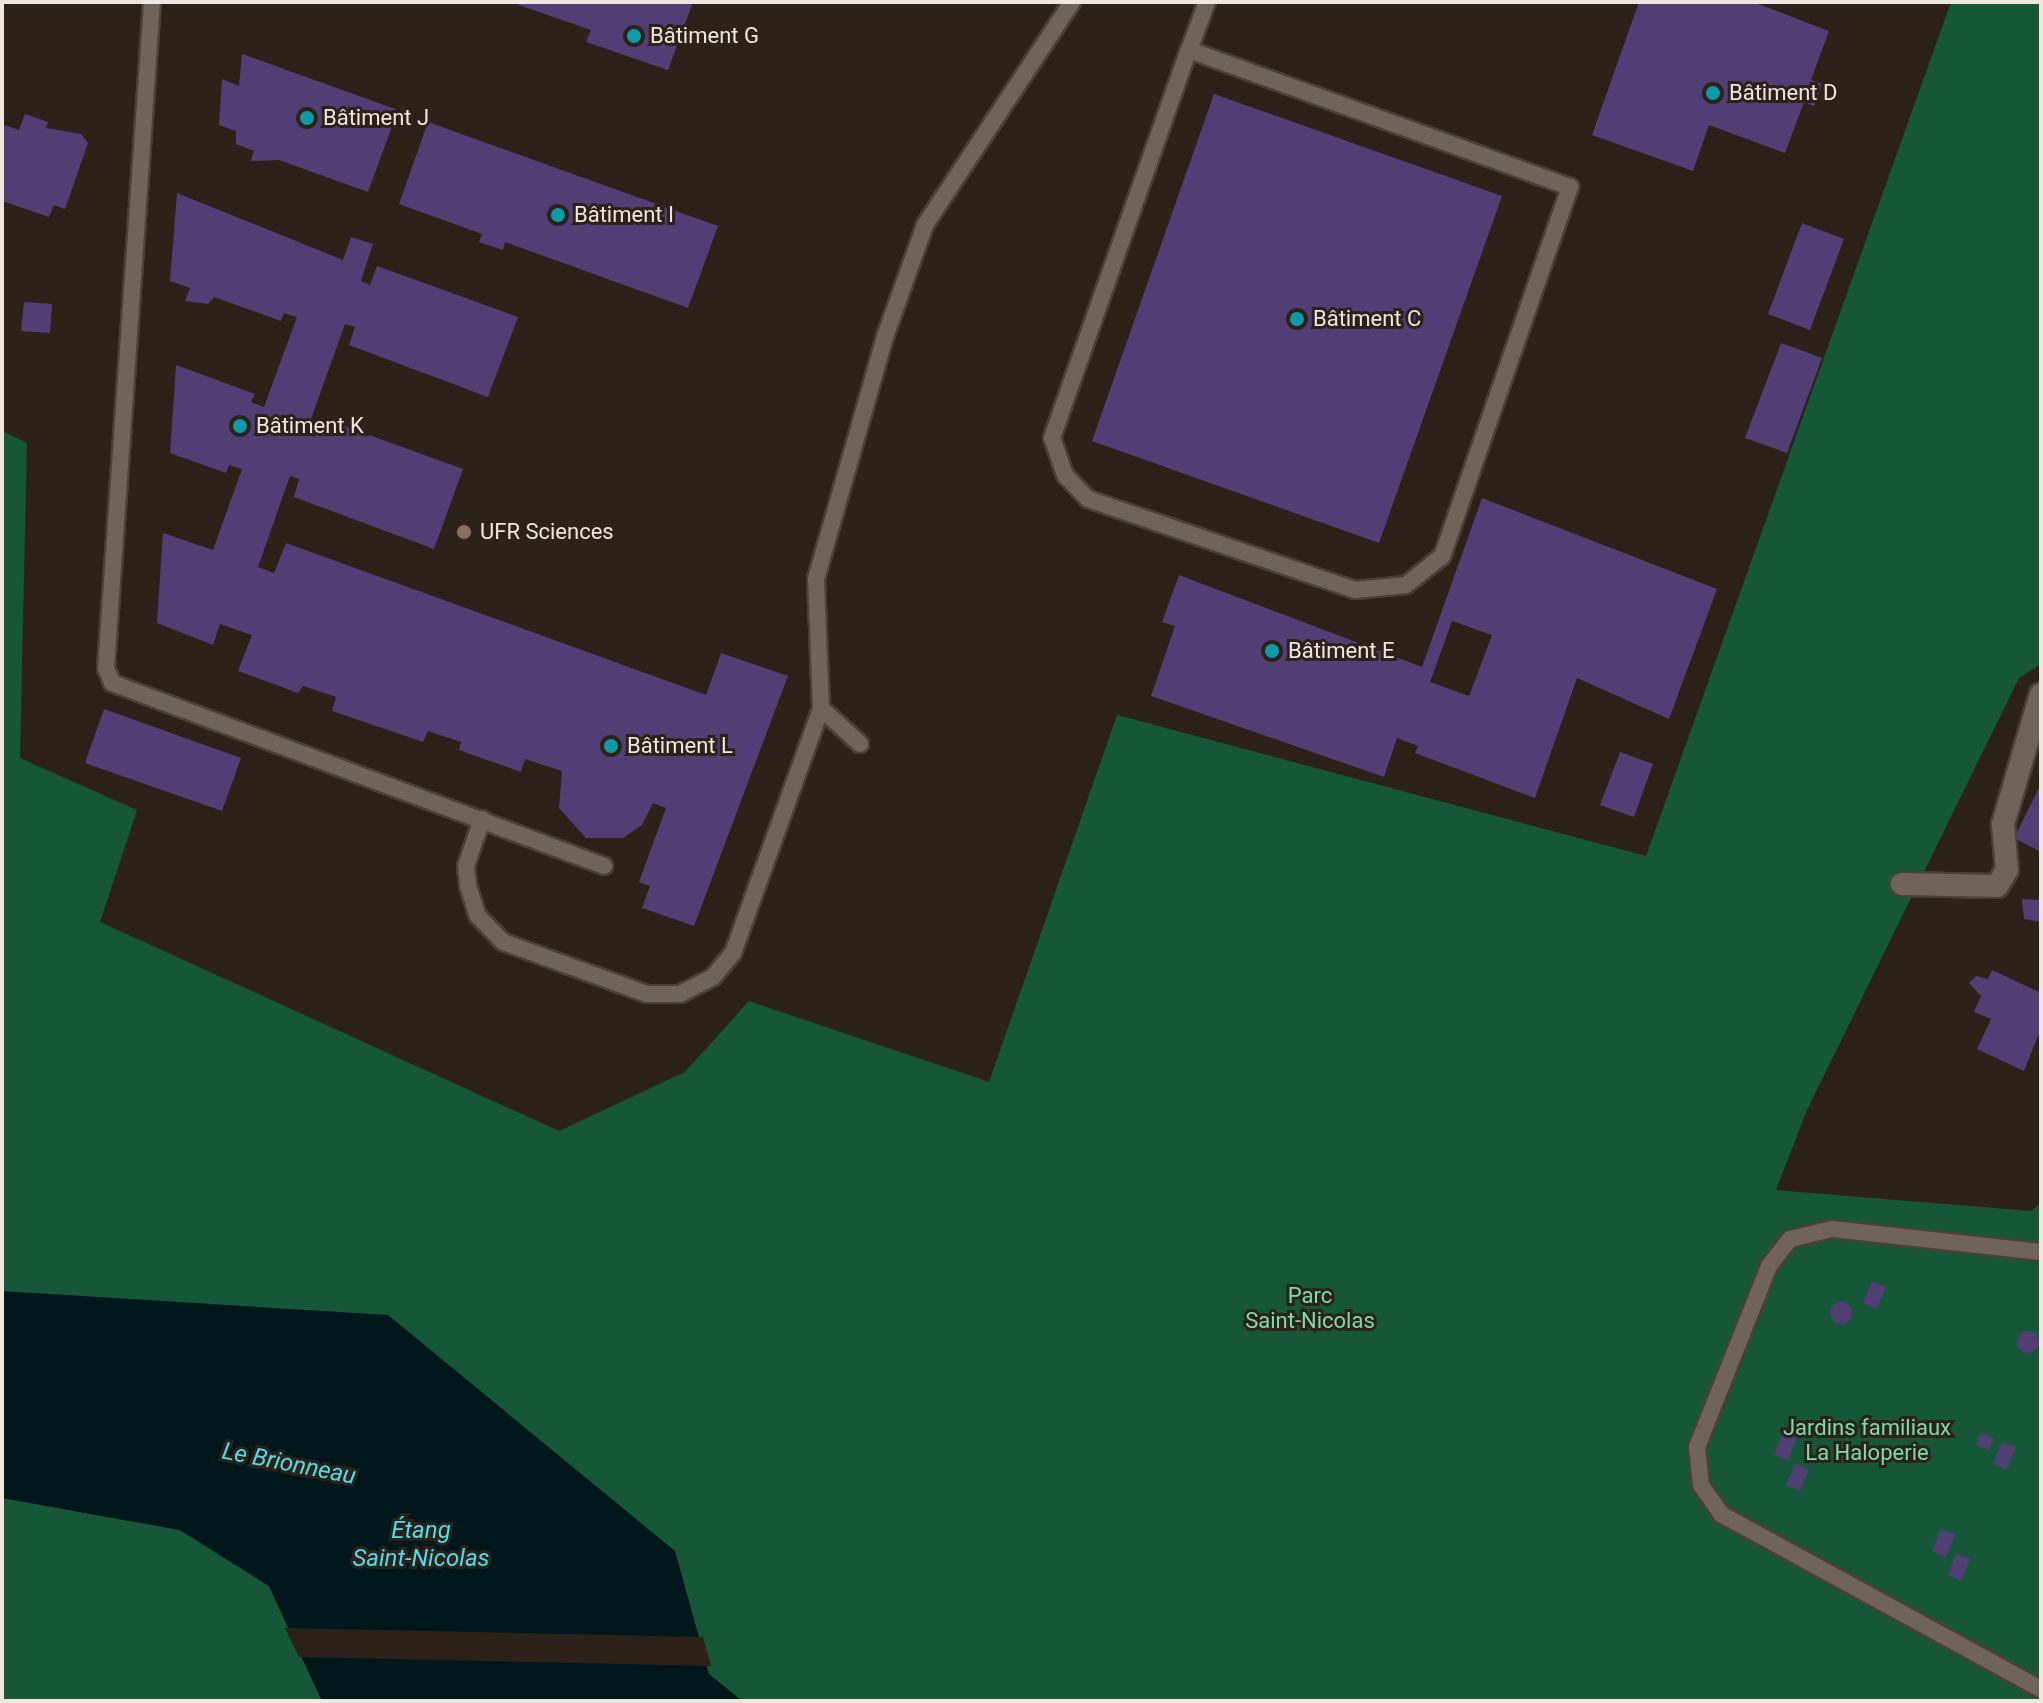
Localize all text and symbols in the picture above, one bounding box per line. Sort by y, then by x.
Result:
place label: Bâtiment G [650,23,759,49]
marker: Bâtiment G [625,27,643,45]
place label: Bâtiment D [1729,80,1837,106]
marker: Bâtiment D [1704,84,1722,102]
place label: Bâtiment J [323,105,429,131]
marker: Bâtiment J [298,109,316,127]
place label: Bâtiment I [574,202,674,228]
marker: Bâtiment I [549,206,567,224]
place label: Bâtiment C [1313,306,1421,332]
marker: Bâtiment C [1288,310,1306,328]
place label: Bâtiment K [256,413,364,439]
marker: Bâtiment K [231,417,249,435]
place label: UFR Sciences [480,519,614,545]
marker: UFR Sciences [455,523,473,541]
place label: Bâtiment E [1288,638,1394,664]
marker: Bâtiment E [1263,642,1281,660]
place label: Bâtiment L [627,733,733,759]
marker: Bâtiment L [602,737,620,755]
park label: Parc Saint-Nicolas [1245,1282,1375,1334]
park label: Jardins familiaux La Haloperie [1783,1414,1951,1466]
water label: Le Brionneau [220,1437,358,1491]
water label: Étang Saint-Nicolas [352,1517,490,1573]

